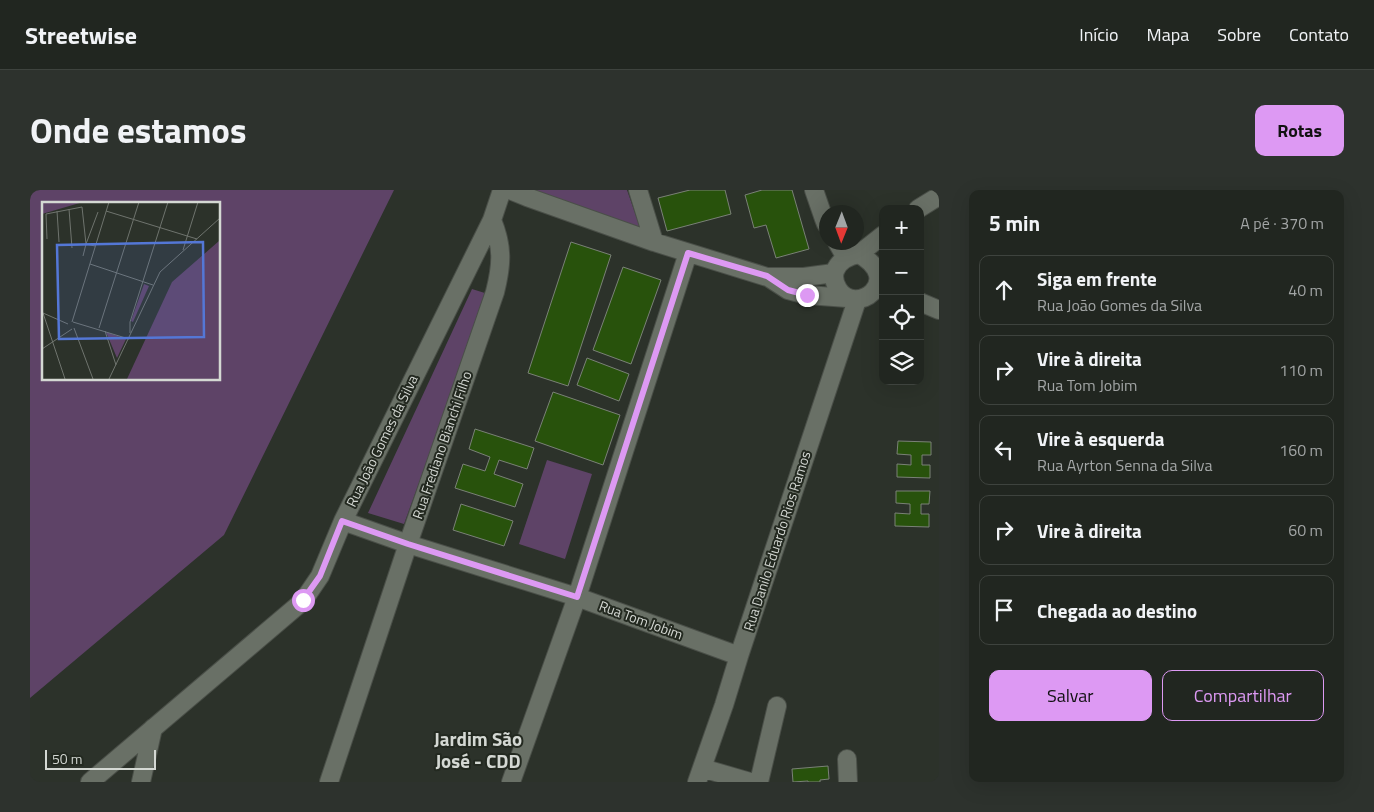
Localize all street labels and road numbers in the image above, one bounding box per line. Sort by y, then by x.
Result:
street label: Rua Frediano Bianchi Filho [406,368,477,522]
street label: Rua João Gomes da Silva [340,371,423,510]
street label: Rua Danilo Eduardo Rios Ramos [737,448,816,634]
street label: Rua Tom Jobim [596,595,686,644]

